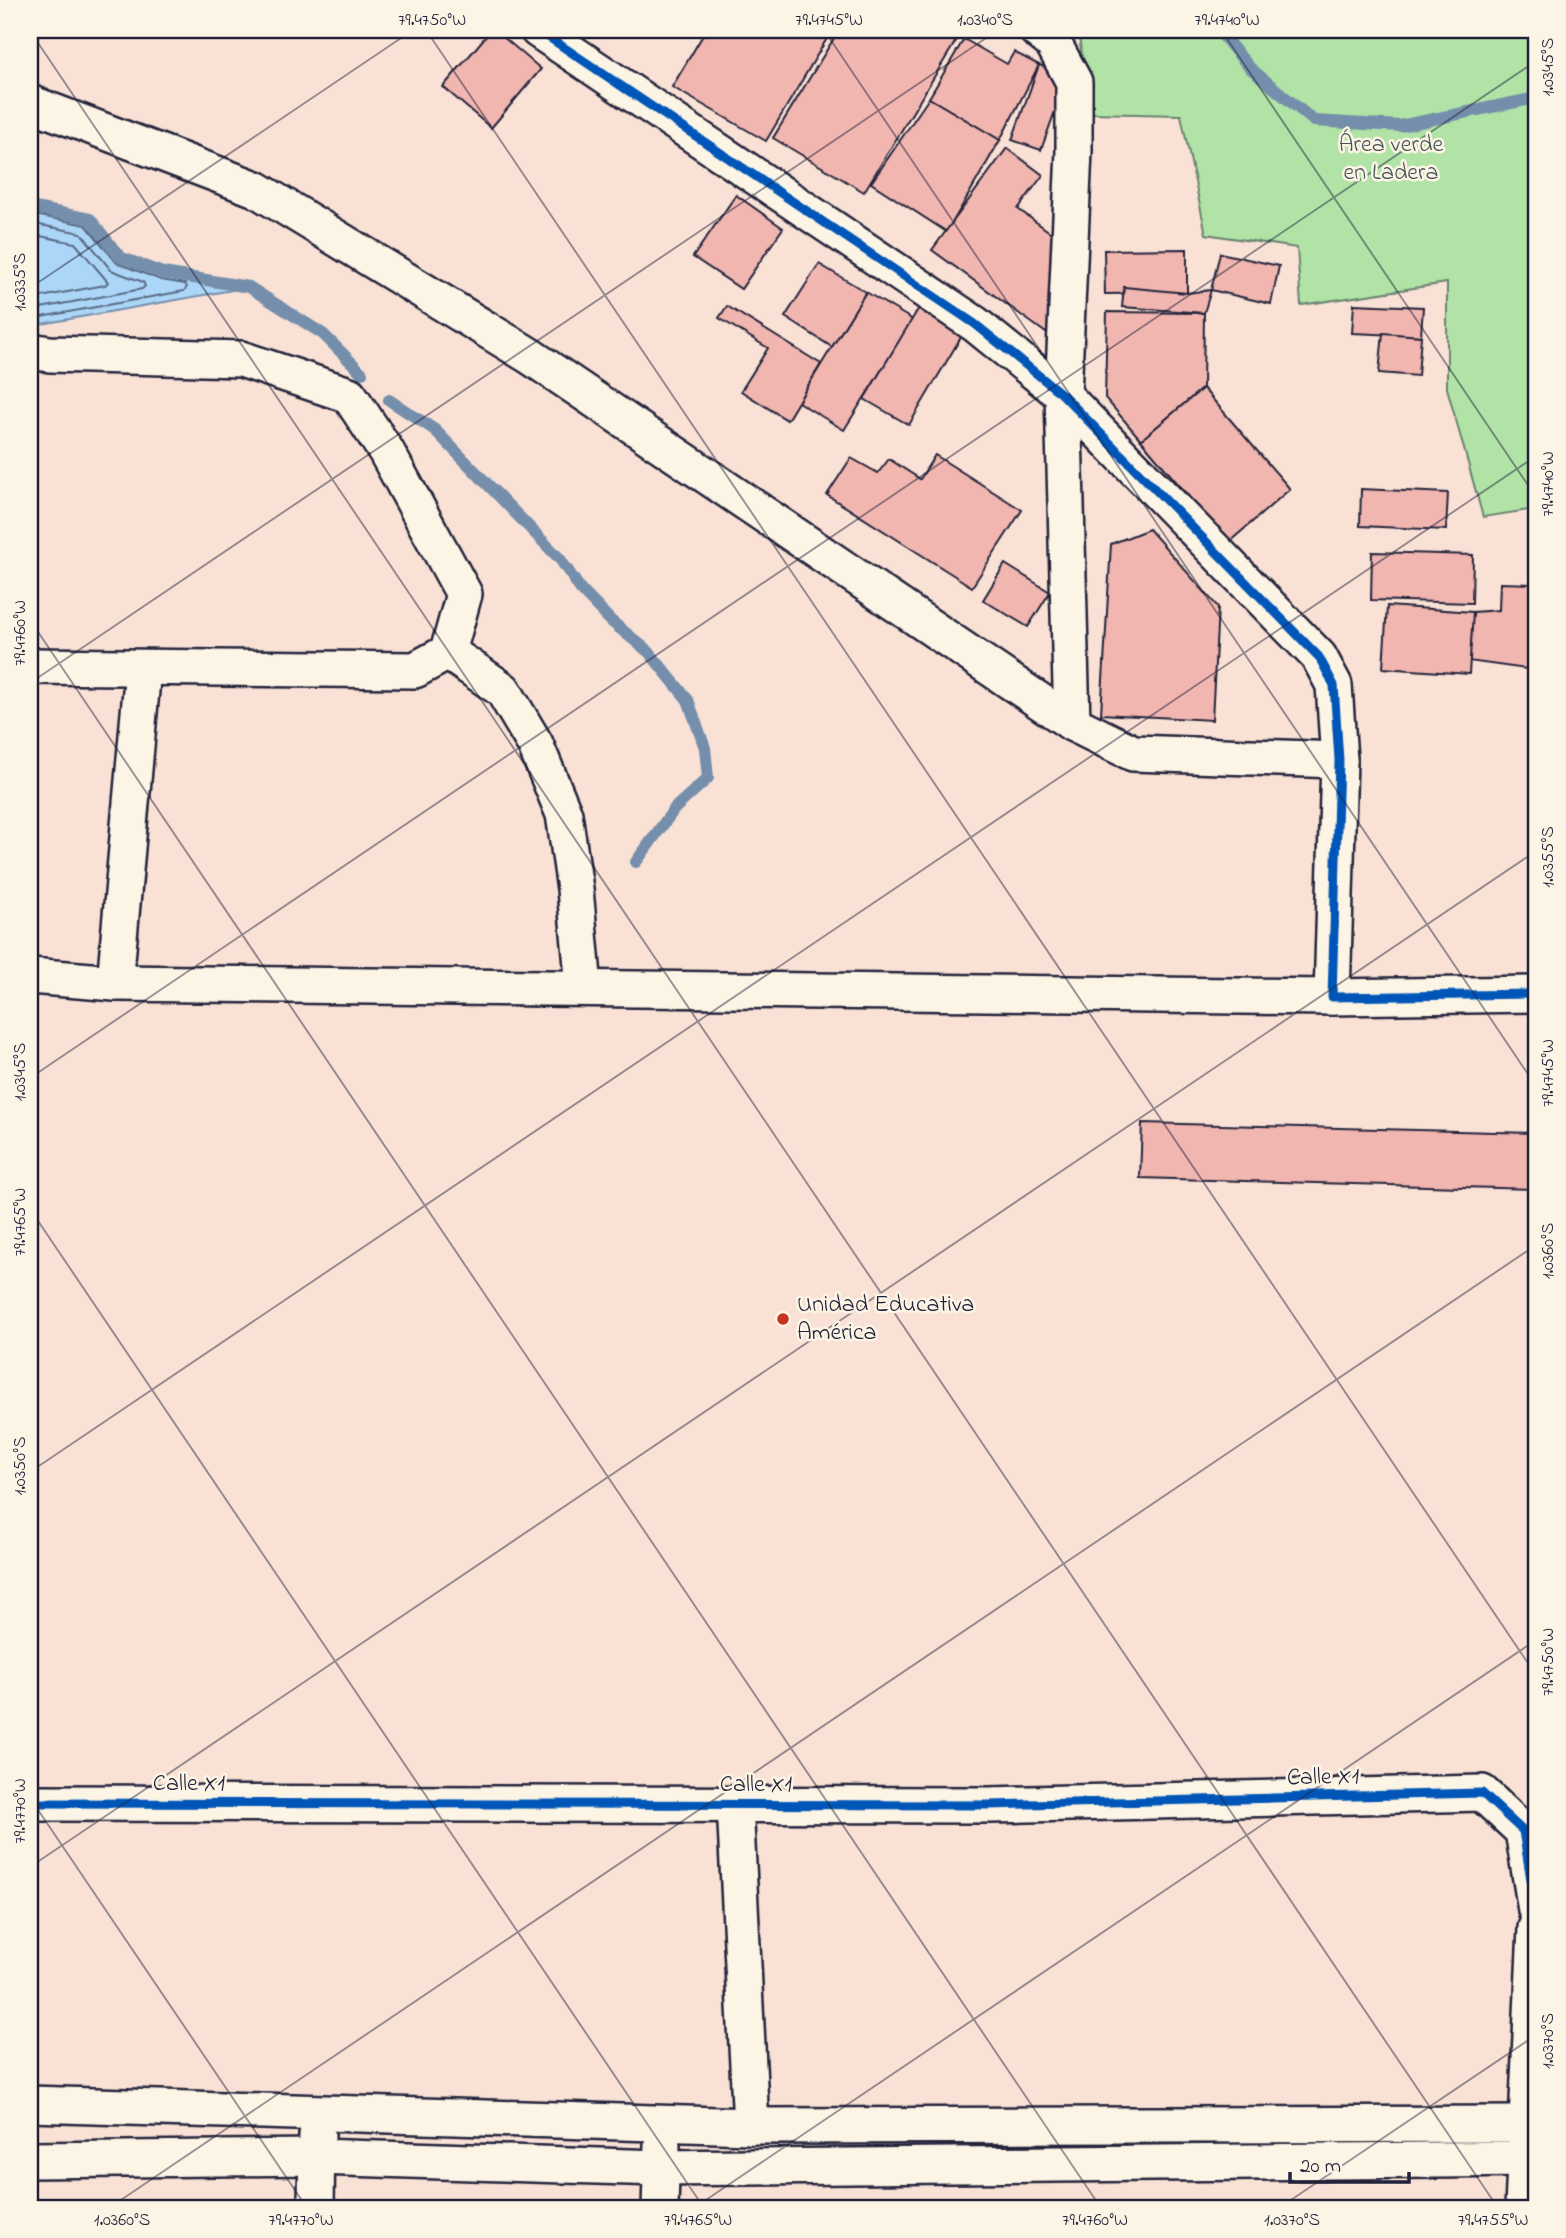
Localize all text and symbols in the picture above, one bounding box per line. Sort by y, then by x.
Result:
text: 79.4750°W [398,8,466,34]
text: 79.4745°W [795,8,863,34]
text: 1.0340°S [957,8,1013,34]
text: 79.4740°W [1194,8,1260,34]
text: 1.0345°S [1536,38,1562,96]
park label: Área verde en Ladera [1339,128,1443,191]
text: 1.0335°S [8,253,34,311]
text: 79.4740°W [1536,451,1562,517]
text: 79.4760°W [8,600,34,666]
text: 1.0355°S [1536,826,1562,888]
text: 79.4745°W [1536,1039,1562,1107]
text: 1.0345°S [8,1043,34,1101]
text: 79.4765°W [8,1188,34,1256]
text: 1.0360°S [1536,1223,1562,1279]
place label: Unidad Educativa América [797,1288,974,1351]
marker: Unidad Educativa América [775,1311,791,1327]
text: 1.0350°S [8,1436,34,1496]
text: 79.4750°W [1536,1628,1562,1696]
street label: Calle X1 [1286,1760,1360,1796]
street label: Calle X1 [153,1767,226,1802]
street label: Calle X1 [720,1768,793,1803]
text: 79.4770°W [8,1778,34,1844]
text: 1.0370°S [1536,2013,1562,2069]
scale bar [1290,2140,1408,2184]
text: 20 m [1300,2152,1341,2182]
text: 1.0360°S [94,2208,150,2234]
text: 79.4770°W [268,2208,334,2234]
text: 79.4765°W [664,2208,732,2234]
text: 79.4760°W [1062,2208,1128,2234]
text: 1.0370°S [1264,2208,1320,2234]
text: 79.4755°W [1458,2208,1528,2234]

